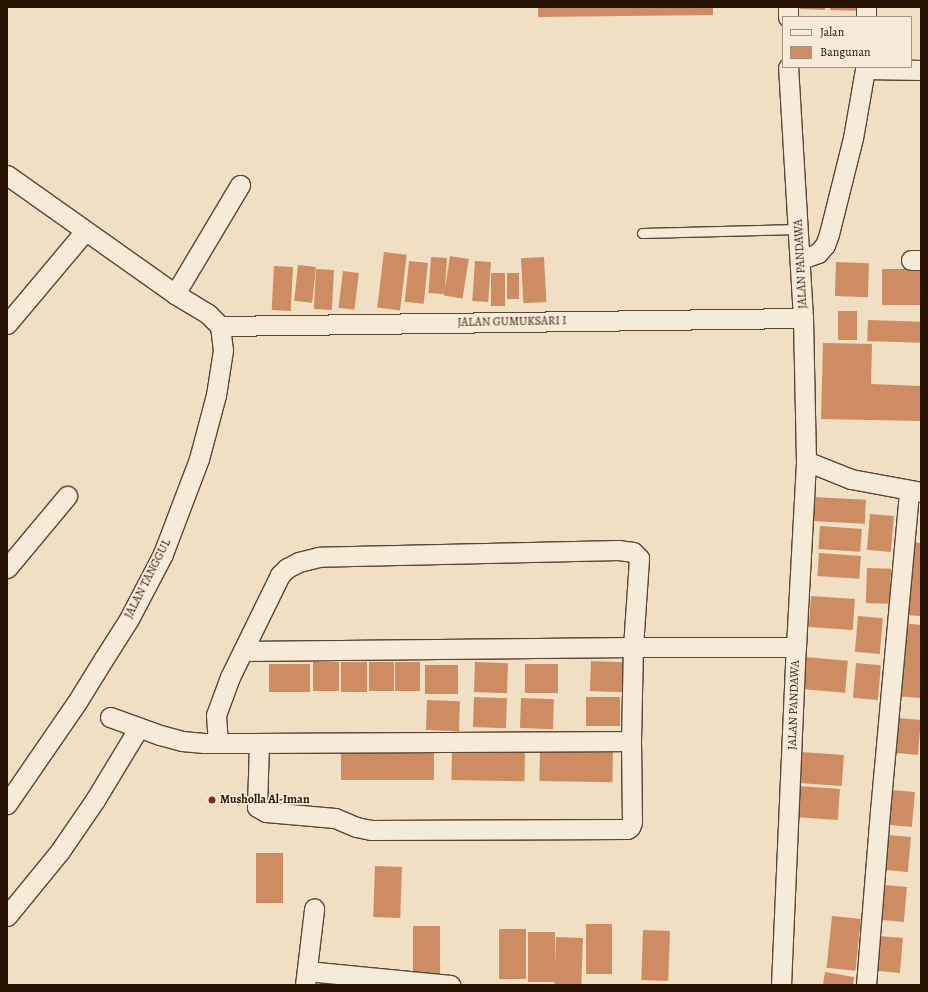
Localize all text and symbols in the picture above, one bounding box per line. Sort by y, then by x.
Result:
legend [782,16,912,68]
text: Jalan [820,24,844,40]
text: Bangunan [820,44,871,60]
street label: JALAN PANDAWA [791,219,811,309]
street label: JALAN GUMUKSARI I [457,314,567,330]
street label: JALAN TANGGUL [122,537,174,621]
street label: JALAN PANDAWA [785,660,803,750]
place label: Musholla Al-Iman [220,793,310,807]
marker: Musholla Al-Iman [207,795,217,805]

